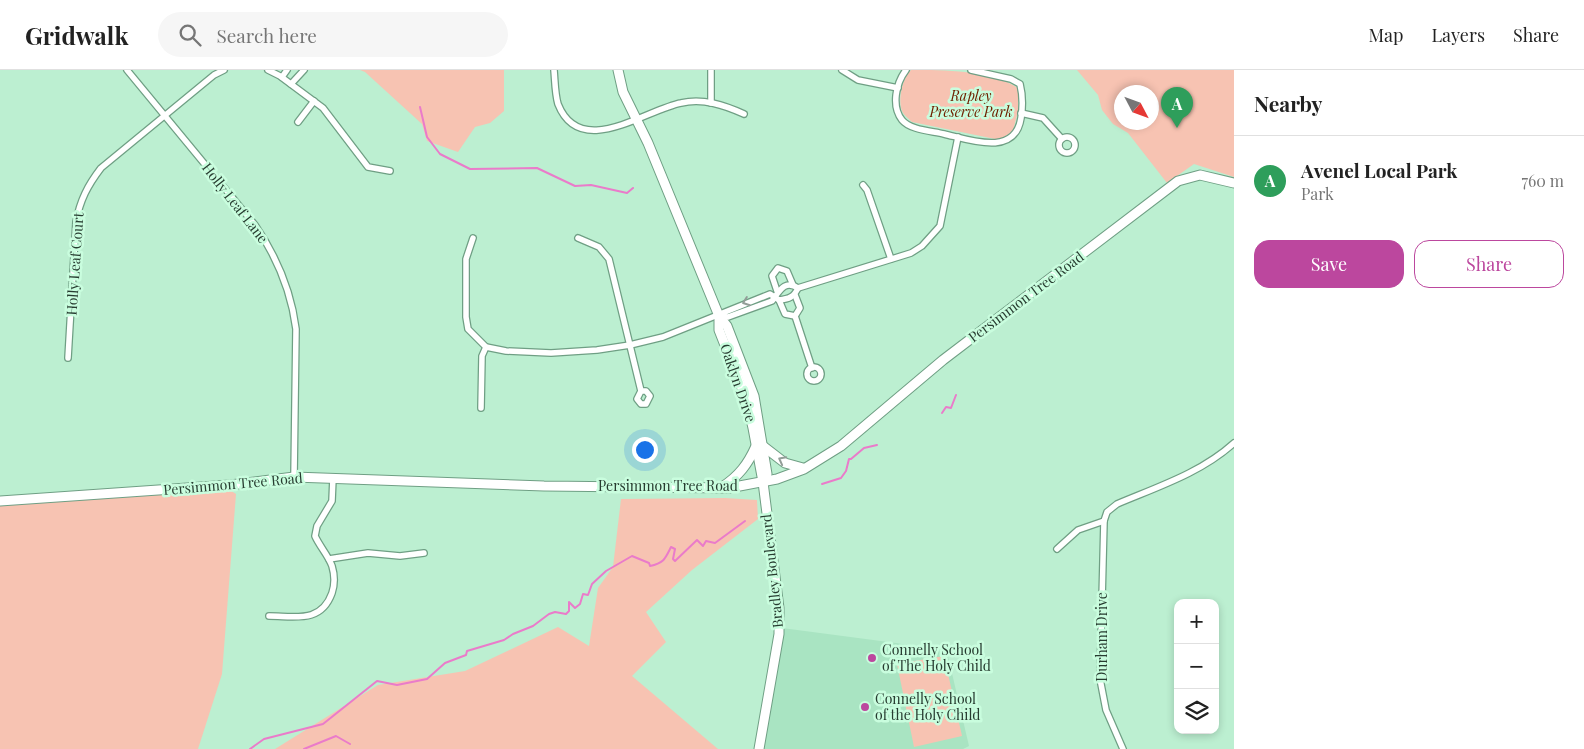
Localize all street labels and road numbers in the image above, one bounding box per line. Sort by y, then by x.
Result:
street label: Holly Leaf Lane [198,159,273,247]
street label: Holly Leaf Court [61,211,88,316]
street label: Persimmon Tree Road [964,247,1087,346]
street label: Oaklyn Drive [716,341,761,425]
street label: Persimmon Tree Road [162,468,303,499]
street label: Persimmon Tree Road [598,476,738,495]
street label: Bradley Boulevard [756,513,787,629]
street label: Durham Drive [1092,592,1111,682]

